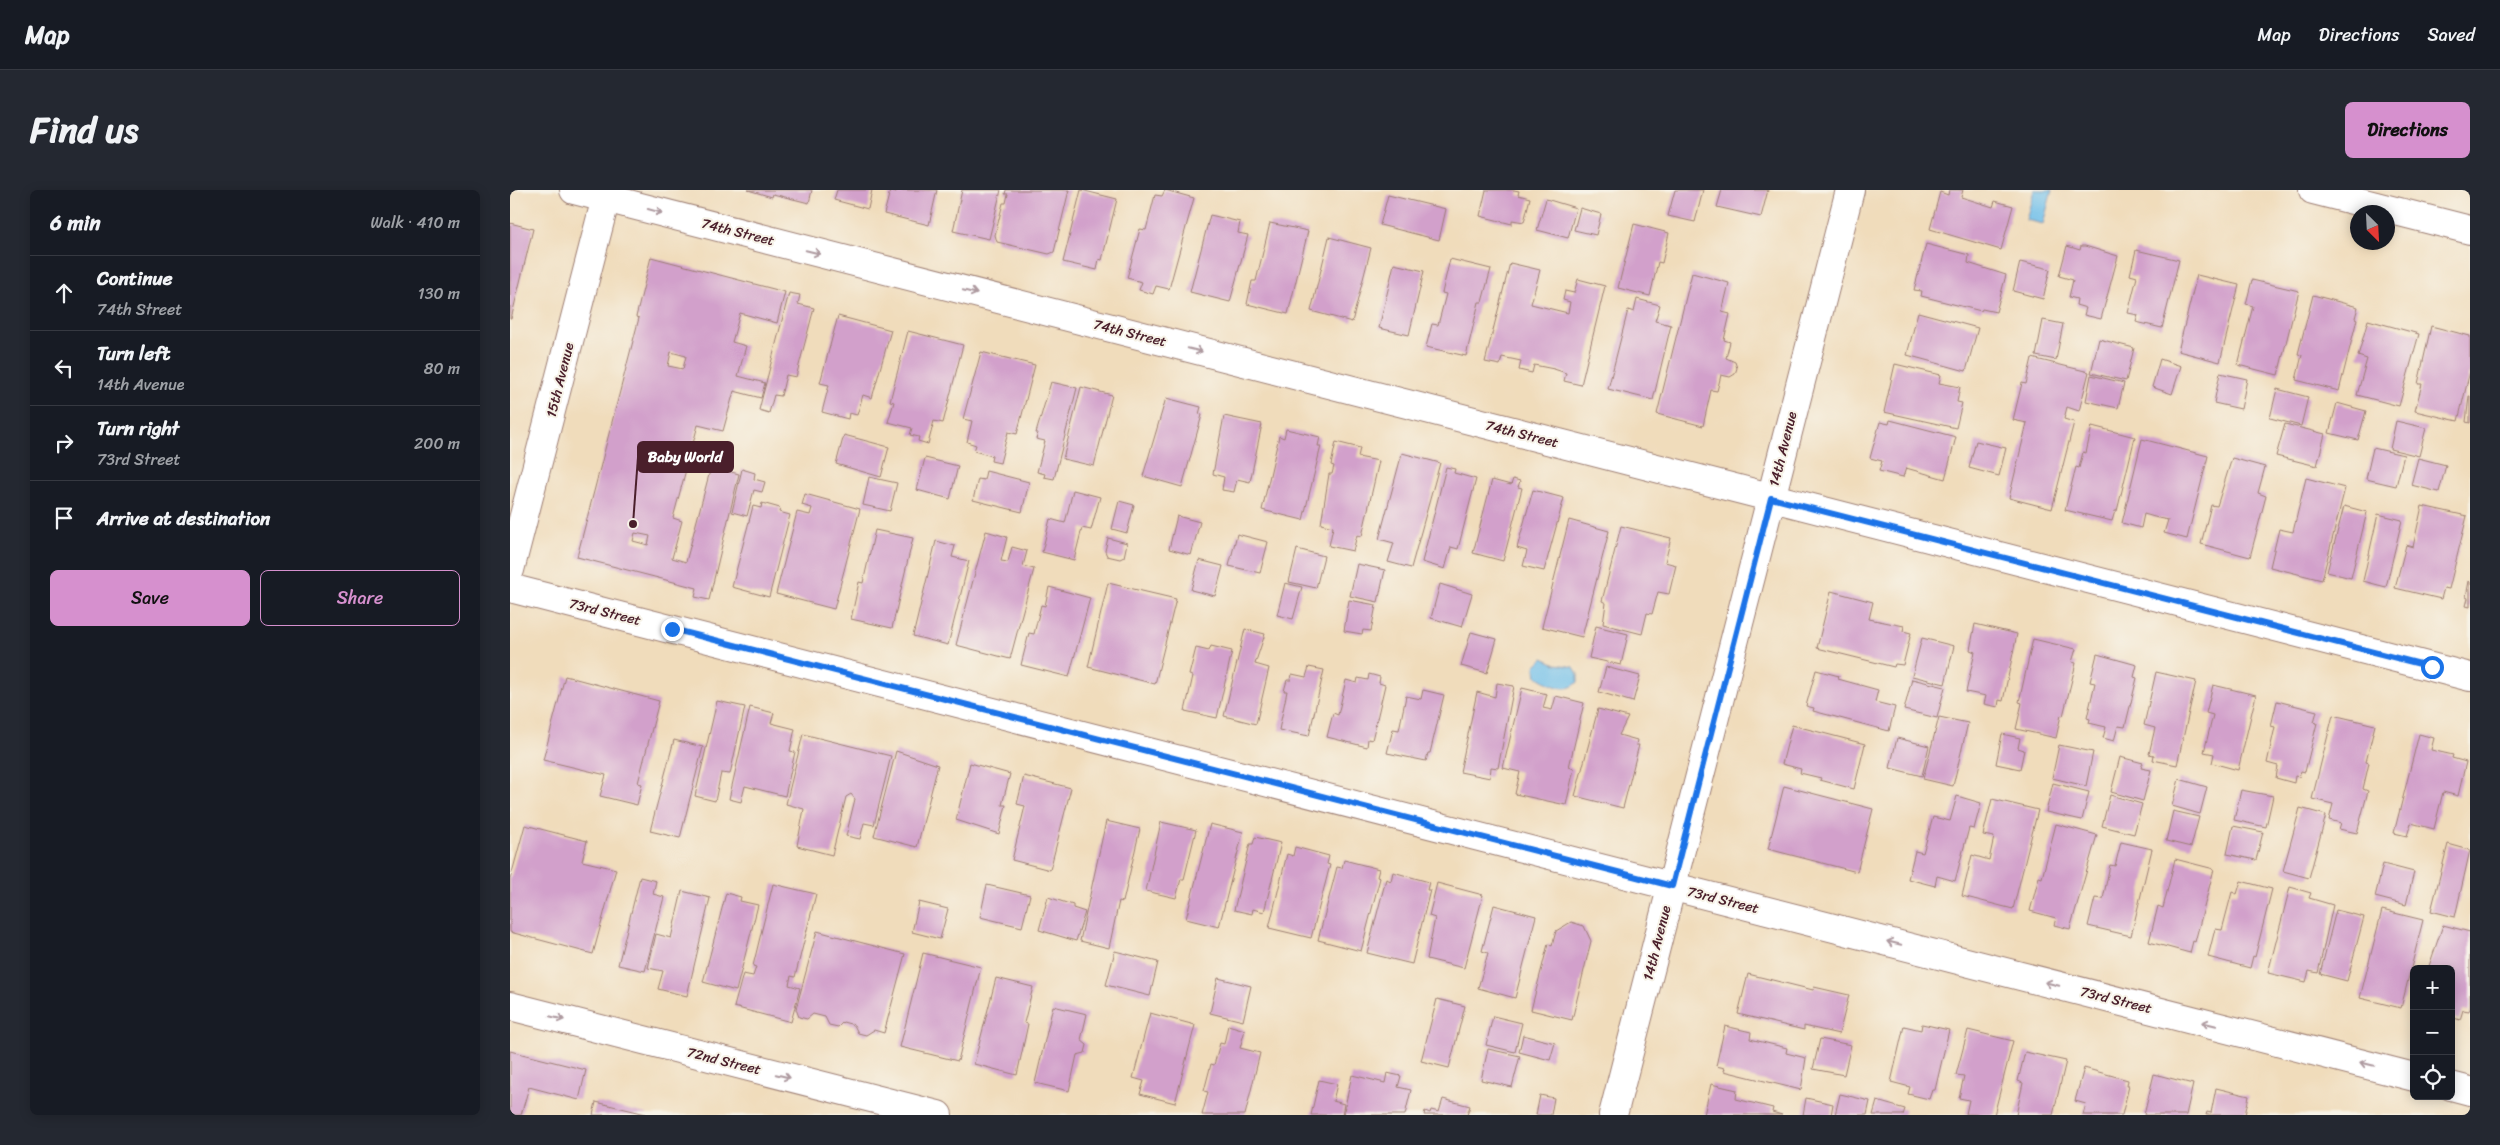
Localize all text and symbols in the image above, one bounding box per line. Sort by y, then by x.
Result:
text: Map [25,14,69,56]
text: Map [2258,19,2291,51]
text: Directions [2319,19,2400,51]
text: Saved [2428,19,2475,51]
text: Find us [30,99,138,161]
button: Directions [2345,102,2470,158]
text: 6 min [50,204,101,242]
north arrow [2350,205,2395,250]
one-way arrow [647,207,663,216]
text: Walk · 410 m [371,208,460,237]
street label: 74th Street [699,211,777,253]
one-way arrow [804,248,820,257]
text: Continue [97,262,173,295]
icon: ahead [50,279,78,307]
text: 130 m [418,279,460,308]
one-way arrow [962,288,978,297]
text: 74th Street [97,295,182,324]
street label: 74th Street [1091,312,1169,354]
text: Turn left [97,337,170,370]
street label: 15th Avenue [539,340,581,420]
one-way arrow [1187,346,1203,355]
icon: left [50,354,78,382]
text: 80 m [424,354,460,383]
text: 14th Avenue [97,370,184,399]
street label: 14th Avenue [1762,409,1804,489]
text: Turn right [97,412,179,445]
street label: 74th Street [1483,413,1561,455]
icon: right [50,429,78,457]
text: 200 m [414,429,460,458]
callout: Baby World [638,442,733,472]
text: Baby World [648,444,723,470]
text: 73rd Street [97,445,181,474]
text: Arrive at destination [97,502,270,535]
icon: arrive [50,504,78,532]
button: Save [50,570,250,626]
button: Share [260,570,460,626]
street label: 73rd Street [566,591,644,633]
route end [661,618,684,641]
route start [2421,656,2444,679]
street label: 73rd Street [1684,879,1762,921]
street label: 14th Avenue [1636,903,1678,983]
one-way arrow [1887,938,1903,948]
map controls [2410,965,2455,1100]
button: + [2410,965,2455,1010]
one-way arrow [2044,979,2060,988]
street label: 73rd Street [2077,979,2155,1021]
button: − [2410,1010,2455,1055]
one-way arrow [549,1014,565,1024]
one-way arrow [2202,1019,2218,1028]
street label: 72nd Street [684,1040,764,1082]
button: locate [2410,1055,2455,1100]
one-way arrow [2359,1059,2375,1069]
one-way arrow [774,1071,790,1081]

